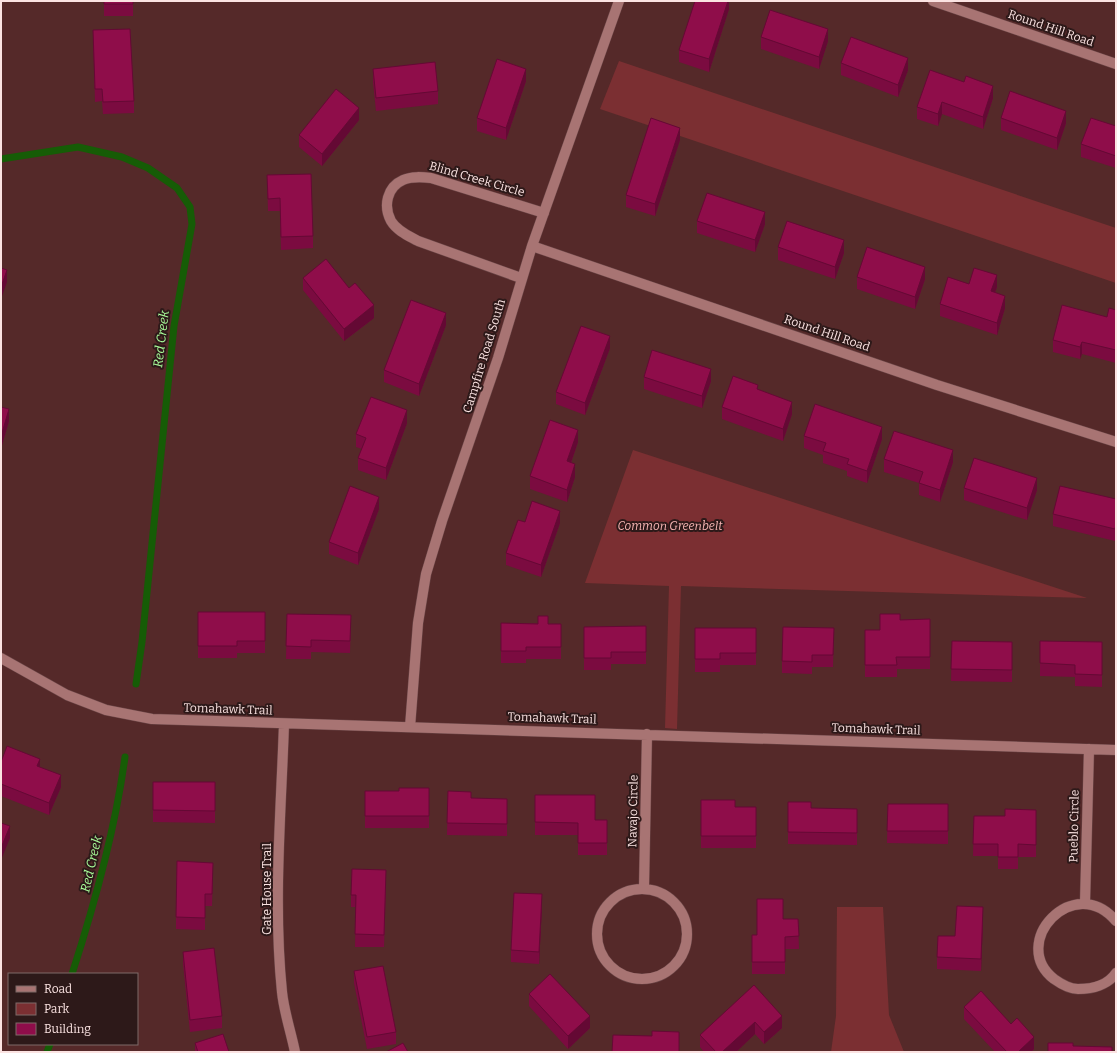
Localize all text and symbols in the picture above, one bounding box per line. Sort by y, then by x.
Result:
street label: Round Hill Road [1006,7,1096,49]
street label: Blind Creek Circle [428,159,526,199]
street label: Campfire Road South [460,297,508,415]
water label: Red Creek [150,309,172,368]
street label: Round Hill Road [782,312,872,354]
park label: Common Greenbelt [618,519,723,533]
street label: Tomahawk Trail [183,700,273,718]
street label: Tomahawk Trail [507,709,597,727]
street label: Tomahawk Trail [831,720,921,738]
street label: Navajo Circle [625,775,641,847]
street label: Pueblo Circle [1066,790,1082,862]
water label: Red Creek [77,833,105,894]
street label: Gate House Trail [260,842,274,935]
legend [8,973,138,1045]
text: Road [44,982,72,996]
text: Park [44,1002,70,1016]
text: Building [44,1022,91,1036]

